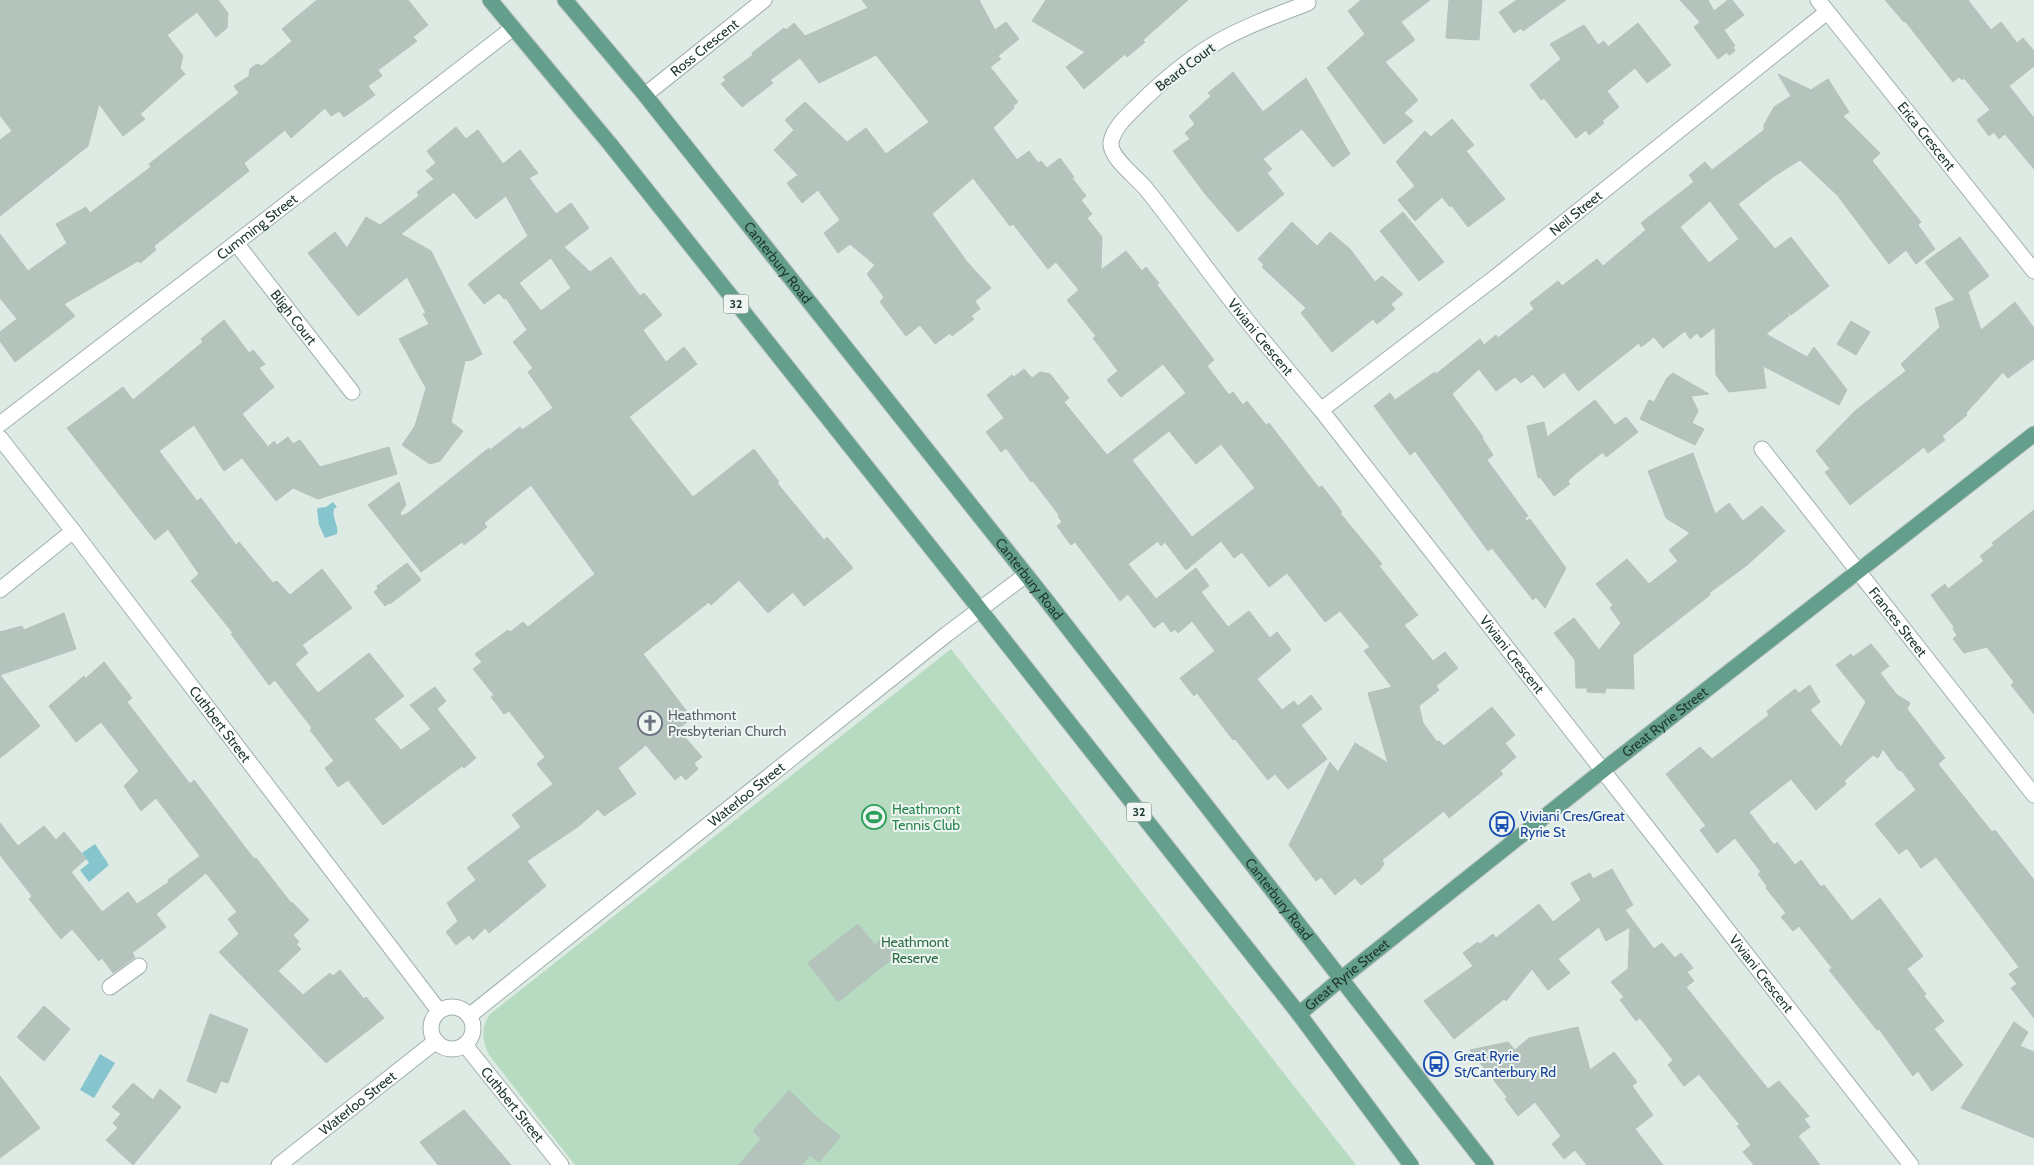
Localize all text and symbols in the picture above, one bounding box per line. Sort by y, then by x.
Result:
street label: Ross Crescent [667,15,742,80]
street label: Beard Court [1152,39,1219,95]
street label: Erica Crescent [1894,98,1960,174]
street label: Neil Street [1546,186,1606,240]
street label: Cumming Street [213,190,301,264]
street label: Canterbury Road [740,218,816,307]
street label: Bligh Court [267,286,321,349]
road number: 32 [724,294,748,314]
street label: Viviani Crescent [1224,295,1297,380]
street label: Canterbury Road [991,534,1067,623]
street label: Frances Street [1865,583,1931,661]
street label: Viviani Crescent [1476,612,1548,697]
street label: Cuthbert Street [185,682,255,766]
street label: Great Ryrie Street [1618,683,1712,761]
place label: Heathmont Presbyterian Church [668,706,786,740]
church icon: Heathmont Presbyterian Church [637,710,663,736]
street label: Waterloo Street [704,758,789,831]
place label: Heathmont Tennis Club [892,800,960,834]
road number: 32 [1126,802,1152,822]
sports icon: Heathmont Tennis Club [861,804,887,830]
place label: Viviani Cres/Great Ryrie St [1520,807,1625,841]
bus stop icon: Viviani Cres/Great Ryrie St [1489,811,1515,837]
street label: Canterbury Road [1241,854,1317,944]
street label: Viviani Crescent [1725,931,1798,1016]
park label: Heathmont Reserve [881,933,949,967]
street label: Great Ryrie Street [1301,935,1393,1015]
place label: Great Ryrie St/Canterbury Rd [1454,1047,1556,1081]
bus stop icon: Great Ryrie St/Canterbury Rd [1423,1051,1449,1077]
street label: Cuthbert Street [477,1063,548,1146]
street label: Waterloo Street [315,1067,400,1139]

